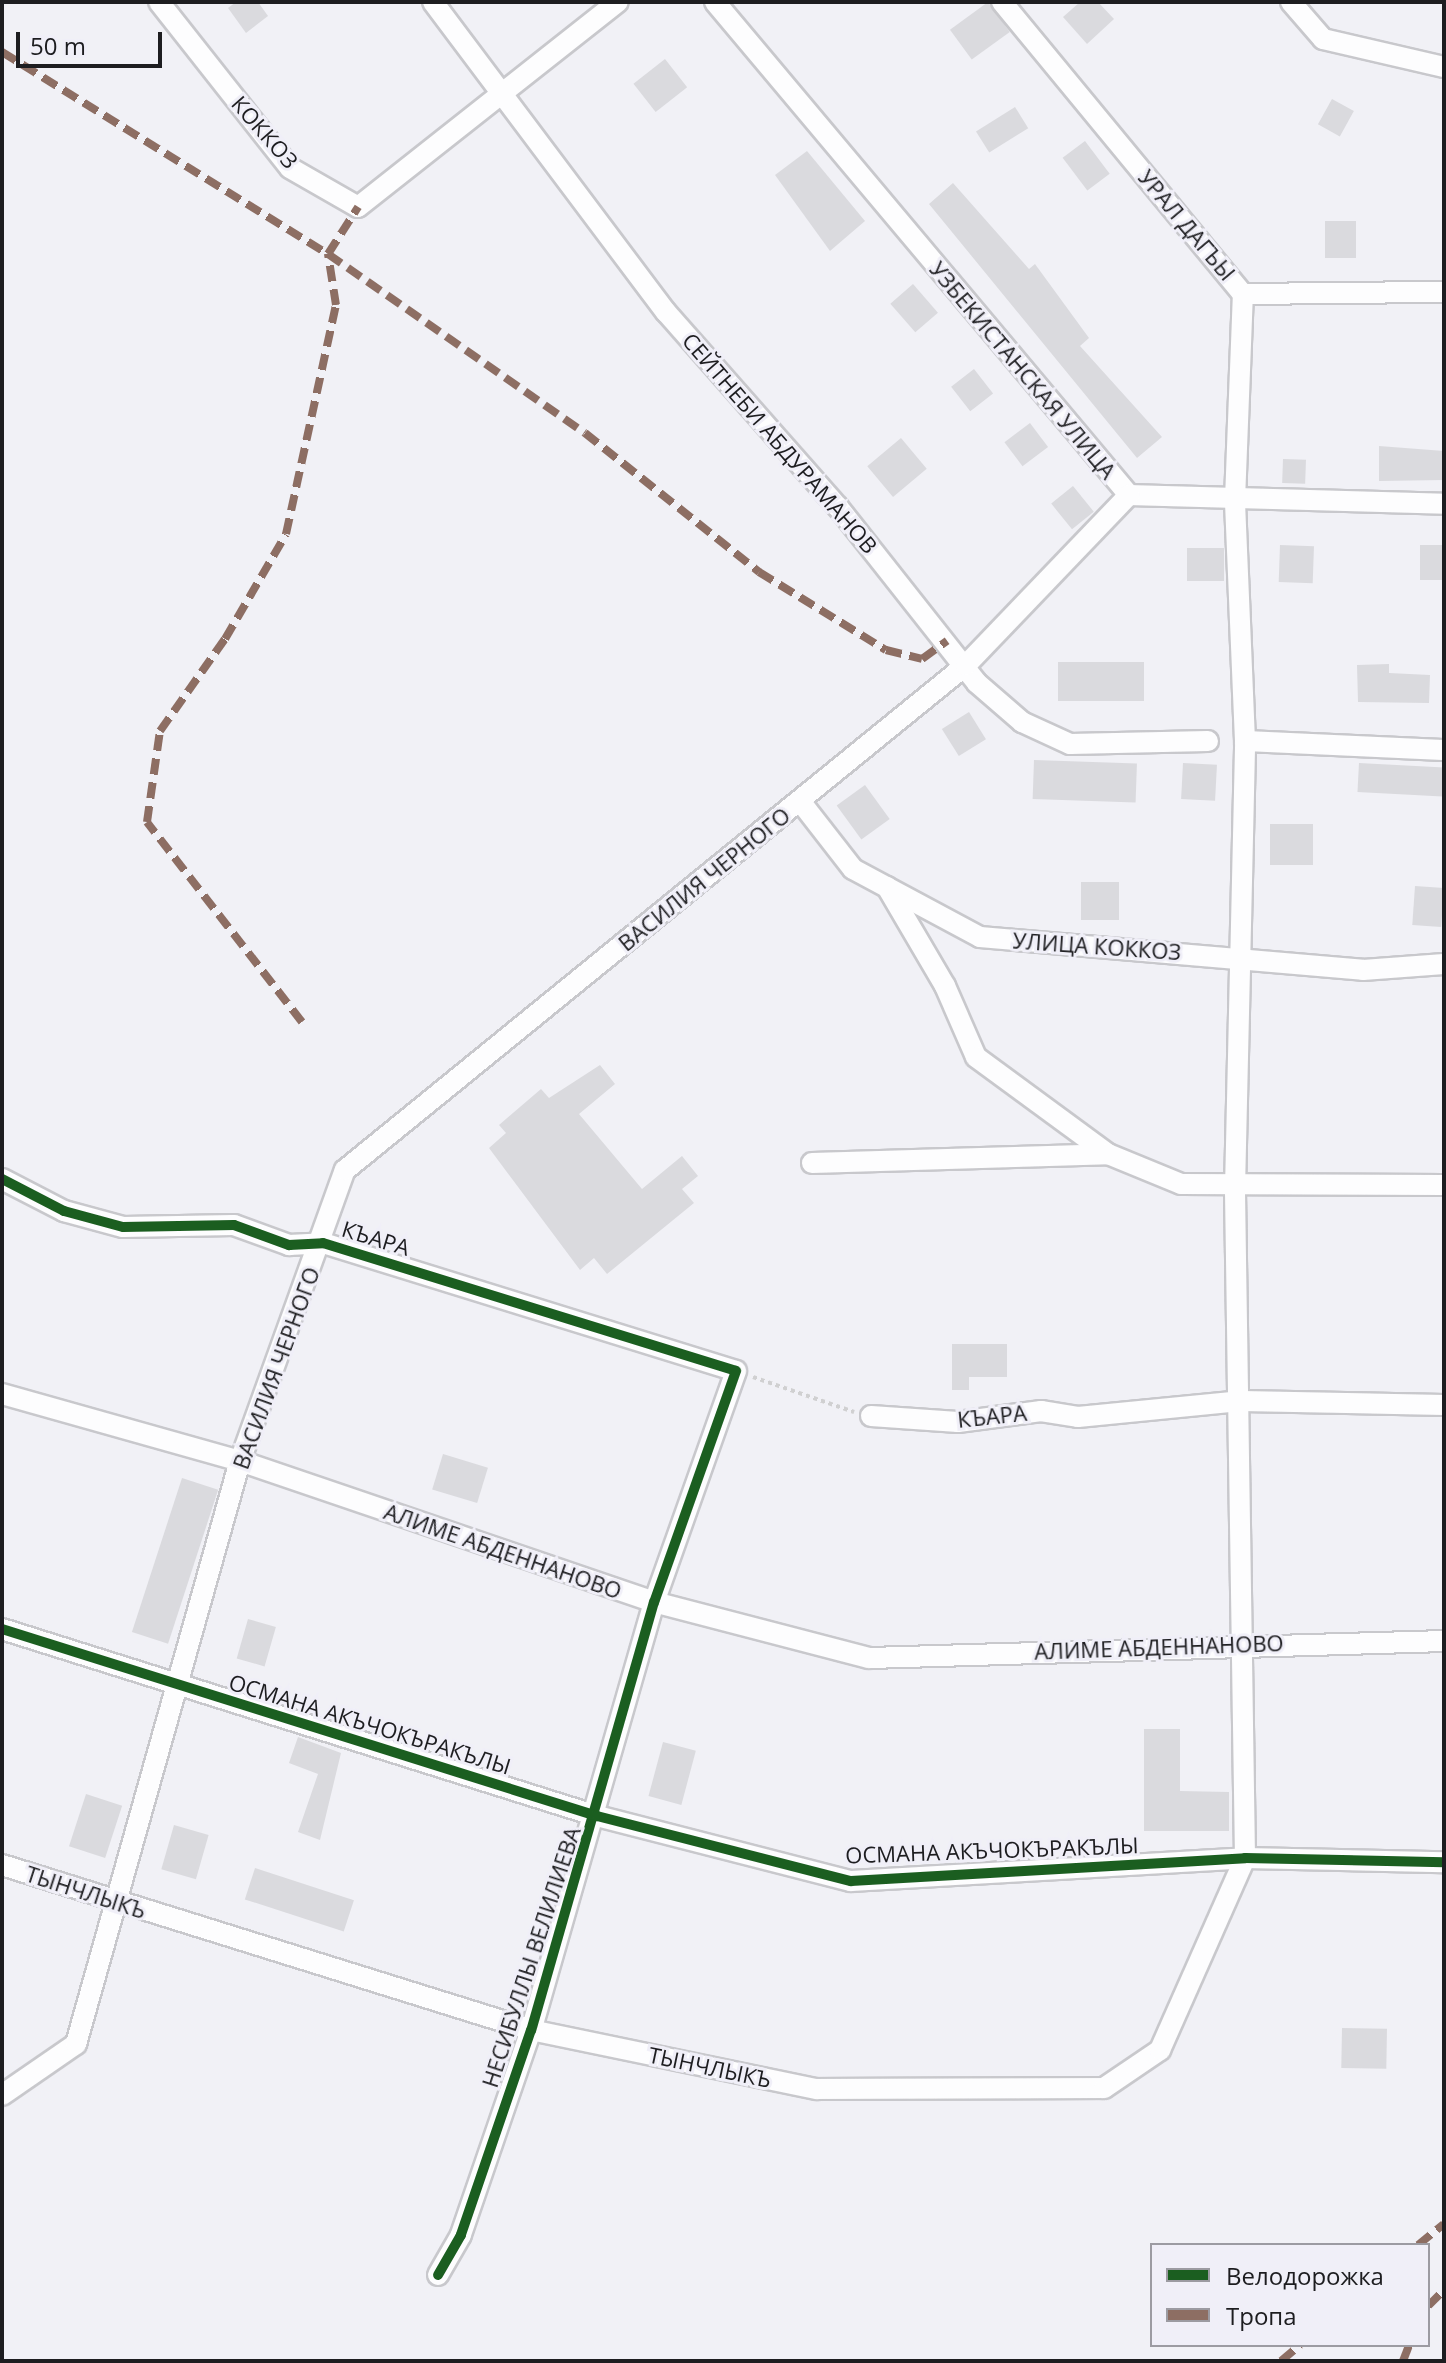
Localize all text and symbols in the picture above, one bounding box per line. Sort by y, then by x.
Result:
scale bar [20,16,166,66]
text: 50 m [30,29,86,62]
street label: КОККОЗ [226,90,304,174]
street label: УРАЛ ДАГЪЫ [1133,164,1241,286]
street label: УЗБЕКИСТАНСКАЯ УЛИЦА [924,256,1122,484]
street label: СЕЙТНЕБИ АБДУРАМАНОВ [677,327,883,559]
street label: ВАСИЛИЯ ЧЕРНОГО [613,802,795,956]
street label: УЛИЦА КОККОЗ [1012,927,1182,965]
street label: КЪАРА [339,1215,413,1261]
street label: ВАСИЛИЯ ЧЕРНОГО [227,1263,325,1473]
street label: КЪАРА [956,1399,1028,1433]
street label: АЛИМЕ АБДЕННАНОВО [381,1498,625,1604]
street label: АЛИМЕ АБДЕННАНОВО [1034,1629,1284,1665]
street label: ОСМАНА АКЪЧОКЪРАКЪЛЫ [226,1668,514,1780]
street label: НЕСИБУЛЛЫ ВЕЛИЛИЕВА [476,1823,586,2091]
street label: ОСМАНА АКЪЧОКЪРАКЪЛЫ [845,1832,1139,1868]
street label: ТЫНЧЛЫКЪ [23,1860,149,1924]
street label: ТЫНЧЛЫКЪ [646,2041,774,2093]
legend [1150,2243,1430,2347]
text: Велодорожка [1226,2259,1384,2292]
text: Тропа [1226,2299,1297,2332]

